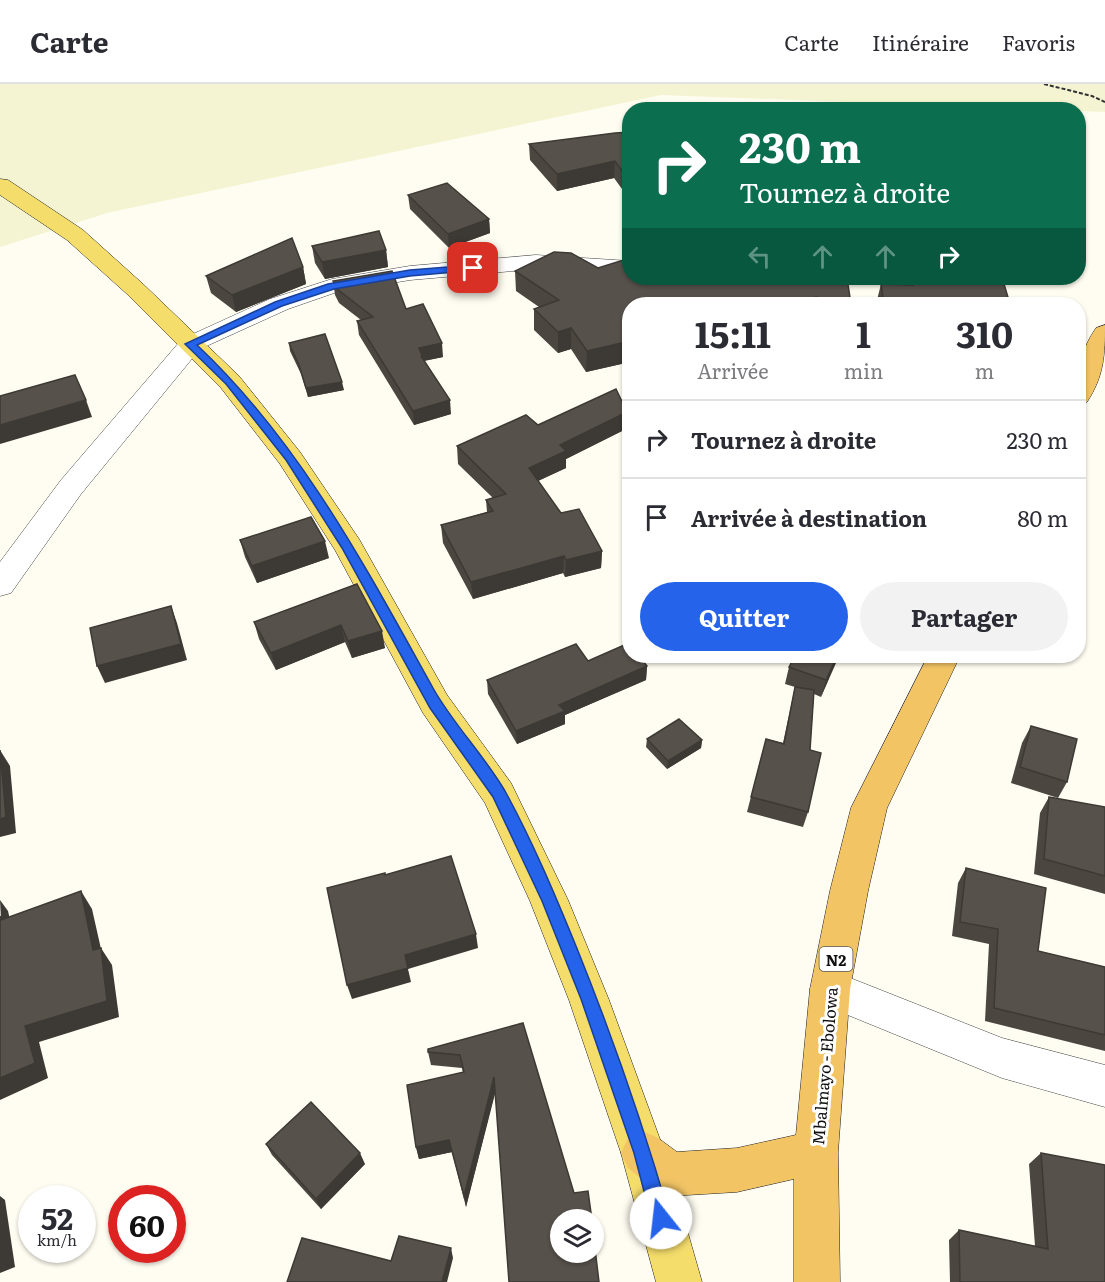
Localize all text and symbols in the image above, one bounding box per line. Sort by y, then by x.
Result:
text: Carte [30,20,109,62]
text: Carte [784,26,839,57]
text: Itinéraire [872,26,969,57]
text: Favoris [1002,26,1075,57]
text: 230 m [739,114,861,176]
icon: right [640,126,718,204]
text: Tournez à droite [739,171,950,211]
icon: left [743,240,776,273]
icon: ahead [806,240,839,273]
icon: ahead [869,240,902,273]
icon: right [932,240,965,273]
pin [447,242,498,293]
icon: arrive [456,251,489,284]
text: 15:11 [695,306,771,359]
text: 1 [856,306,871,359]
text: 310 [956,306,1013,359]
text: Arrivée [697,355,769,385]
text: min [844,355,883,385]
text: m [975,355,994,385]
icon: right [640,423,673,456]
text: Tournez à droite [691,423,876,456]
text: 230 m [1006,423,1068,456]
icon: arrive [640,501,673,534]
text: Arrivée à destination [691,501,927,534]
text: 80 m [1017,501,1068,534]
button: Quitter [640,582,848,651]
button: Partager [860,582,1068,651]
road number: N2 [820,947,852,971]
street label: Mbalmayo - Ebolowa [805,986,843,1146]
speed limit sign: 60 [108,1185,186,1263]
position arrow [629,1186,693,1250]
text: 52 [41,1195,73,1239]
map controls [550,1209,604,1263]
button: layers [550,1209,604,1263]
text: km/h [37,1228,77,1251]

